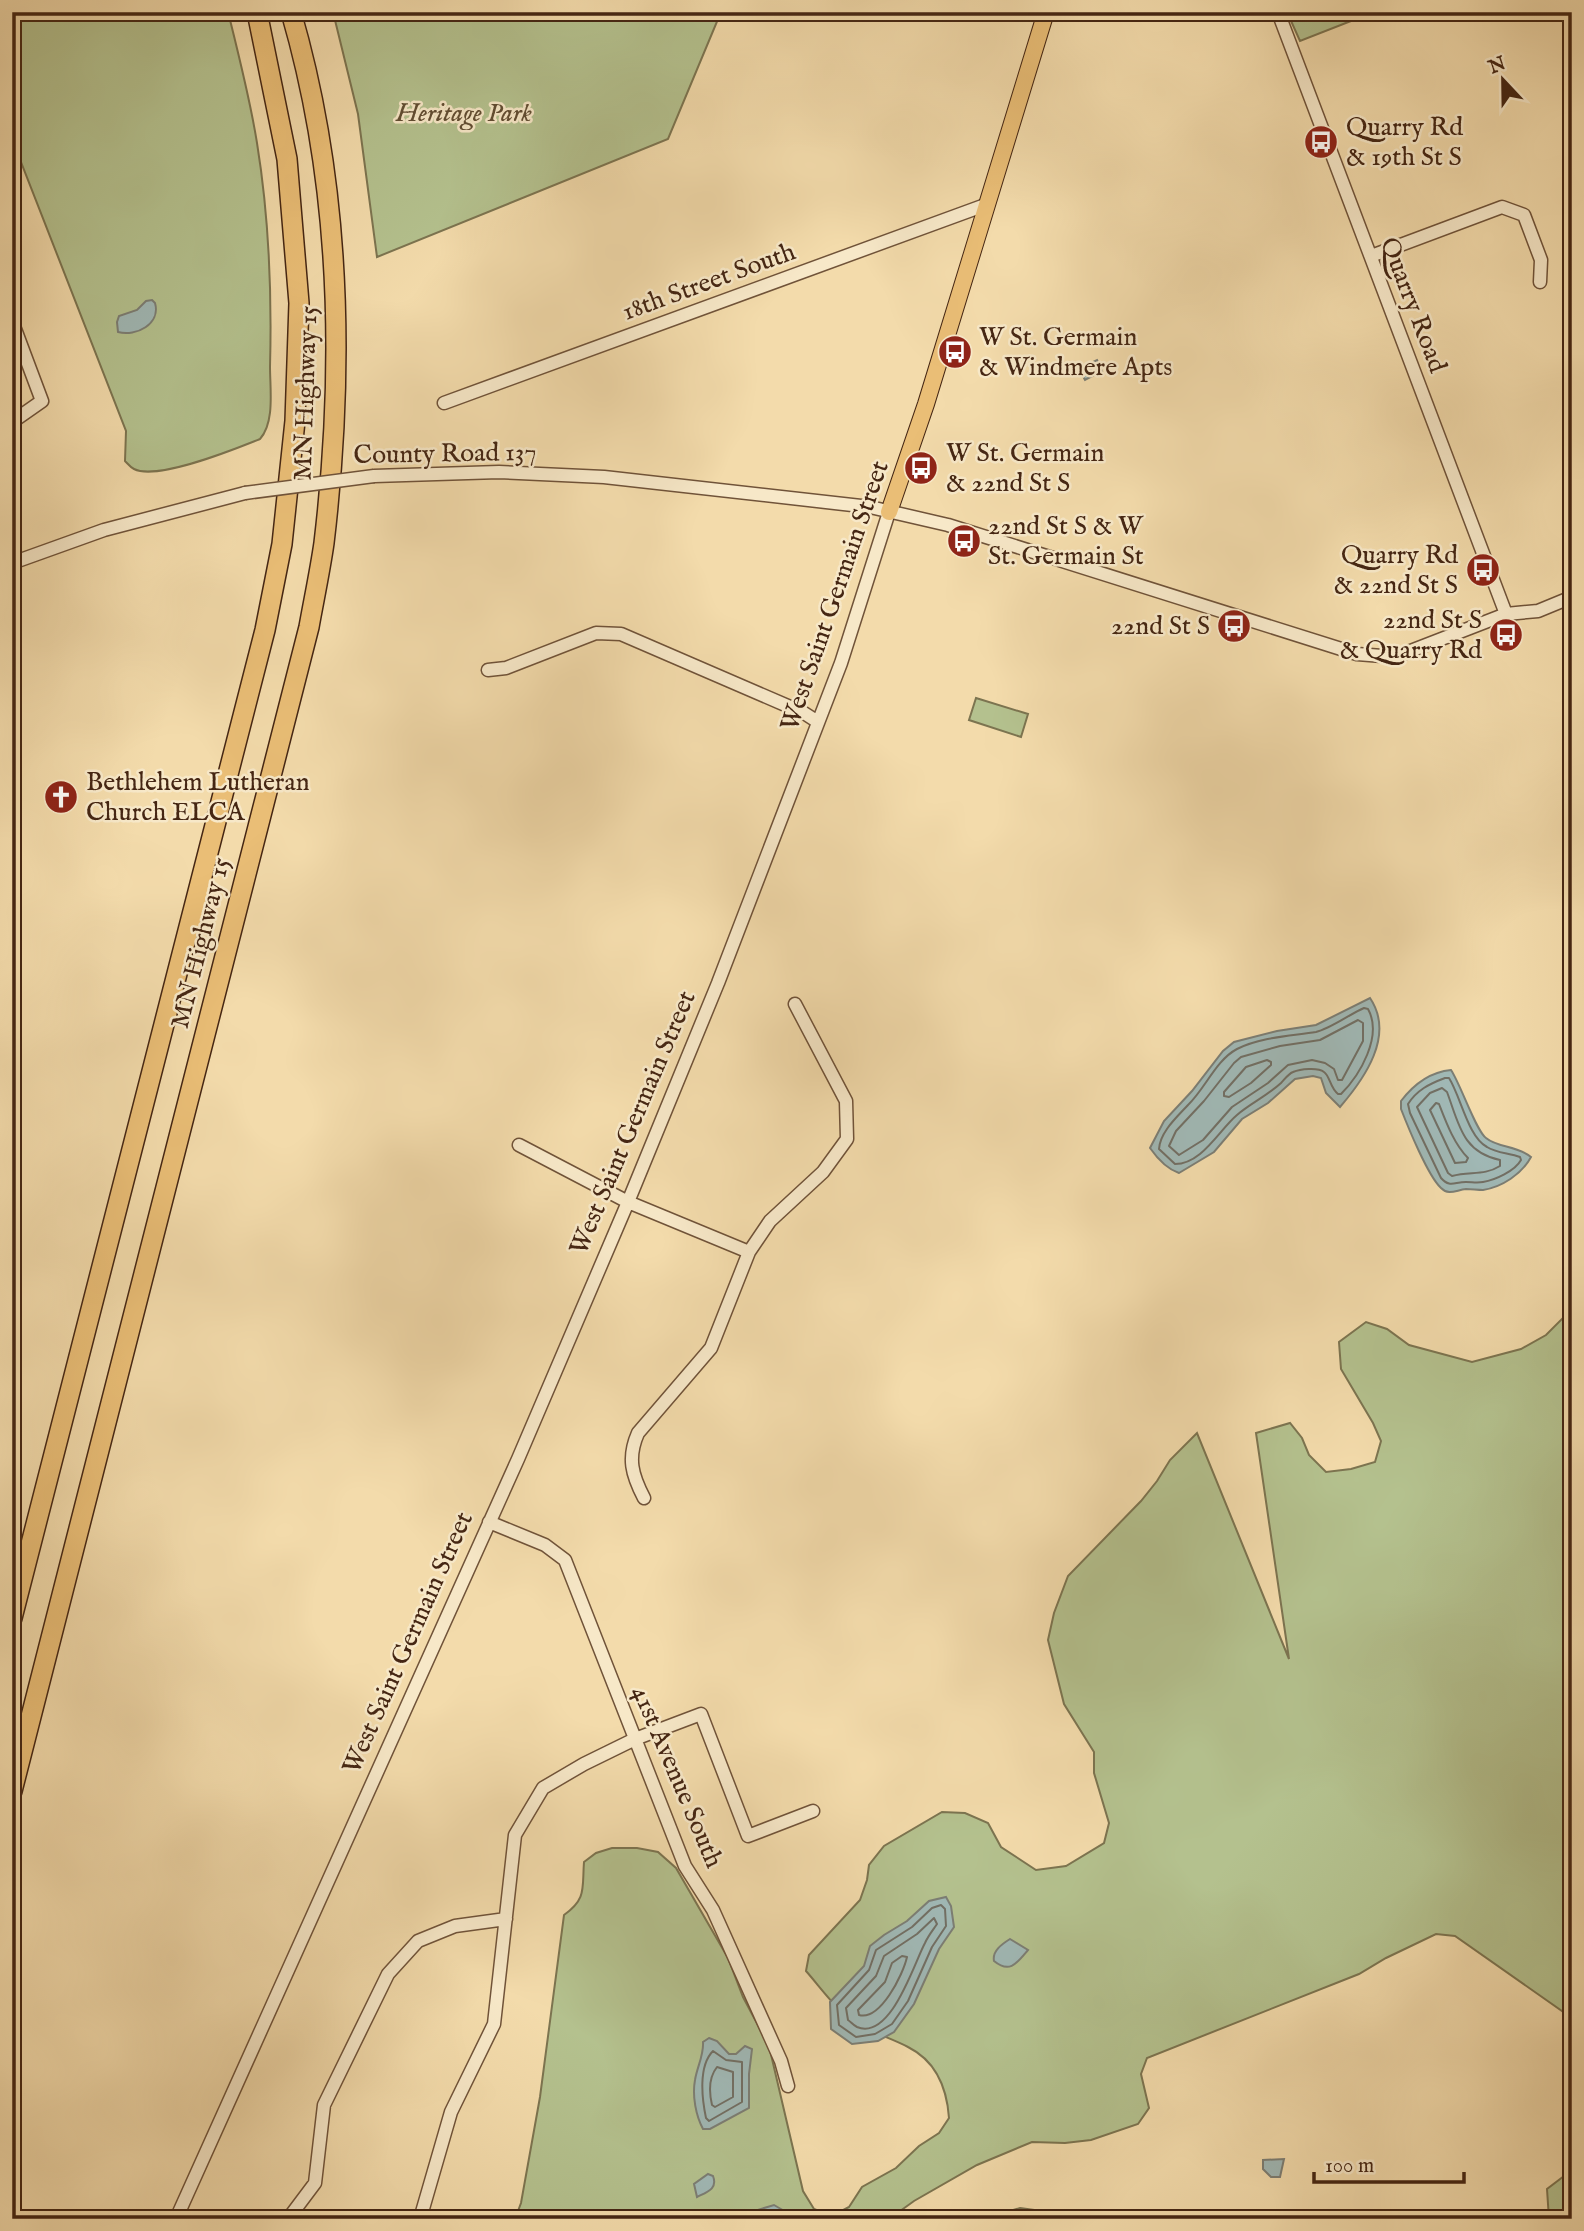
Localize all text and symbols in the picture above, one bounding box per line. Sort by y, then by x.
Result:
north arrow [1468,46,1538,116]
text: N [1484,52,1510,81]
park label: Heritage Park [395,97,533,131]
place label: Quarry Rd & 19th St S [1346,111,1463,174]
bus stop icon: Quarry Rd & 19th St S [1302,123,1340,161]
street label: Quarry Road [1372,233,1454,377]
street label: 18th Street South [618,235,800,329]
street label: MN Highway 15 [286,305,326,481]
place label: W St. Germain & Windmere Apts [979,321,1173,384]
bus stop icon: W St. Germain & Windmere Apts [936,333,974,371]
street label: County Road 137 [353,436,537,472]
place label: W St. Germain & 22nd St S [946,437,1104,500]
bus stop icon: W St. Germain & 22nd St S [902,449,940,487]
street label: West Saint Germain Street [773,456,897,735]
place label: 22nd St S & W St. Germain St [988,510,1144,573]
bus stop icon: 22nd St S & W St. Germain St [945,522,983,560]
place label: Quarry Rd & 22nd St S [1334,539,1458,602]
bus stop icon: Quarry Rd & 22nd St S [1464,551,1502,589]
place label: 22nd St S & Quarry Rd [1340,604,1482,667]
bus stop icon: 22nd St S [1215,607,1253,645]
place label: 22nd St S [1111,610,1210,643]
bus stop icon: 22nd St S & Quarry Rd [1487,616,1525,654]
place label: Bethlehem Lutheran Church ELCA [86,766,310,829]
church icon: Bethlehem Lutheran Church ELCA [42,778,80,816]
street label: MN Highway 15 [164,854,238,1032]
street label: West Saint Germain Street [562,986,704,1260]
street label: West Saint Germain Street [335,1507,481,1779]
street label: 41st Avenue South [624,1681,730,1873]
scale bar [1314,2140,1465,2184]
text: 100 m [1325,2153,1374,2180]

